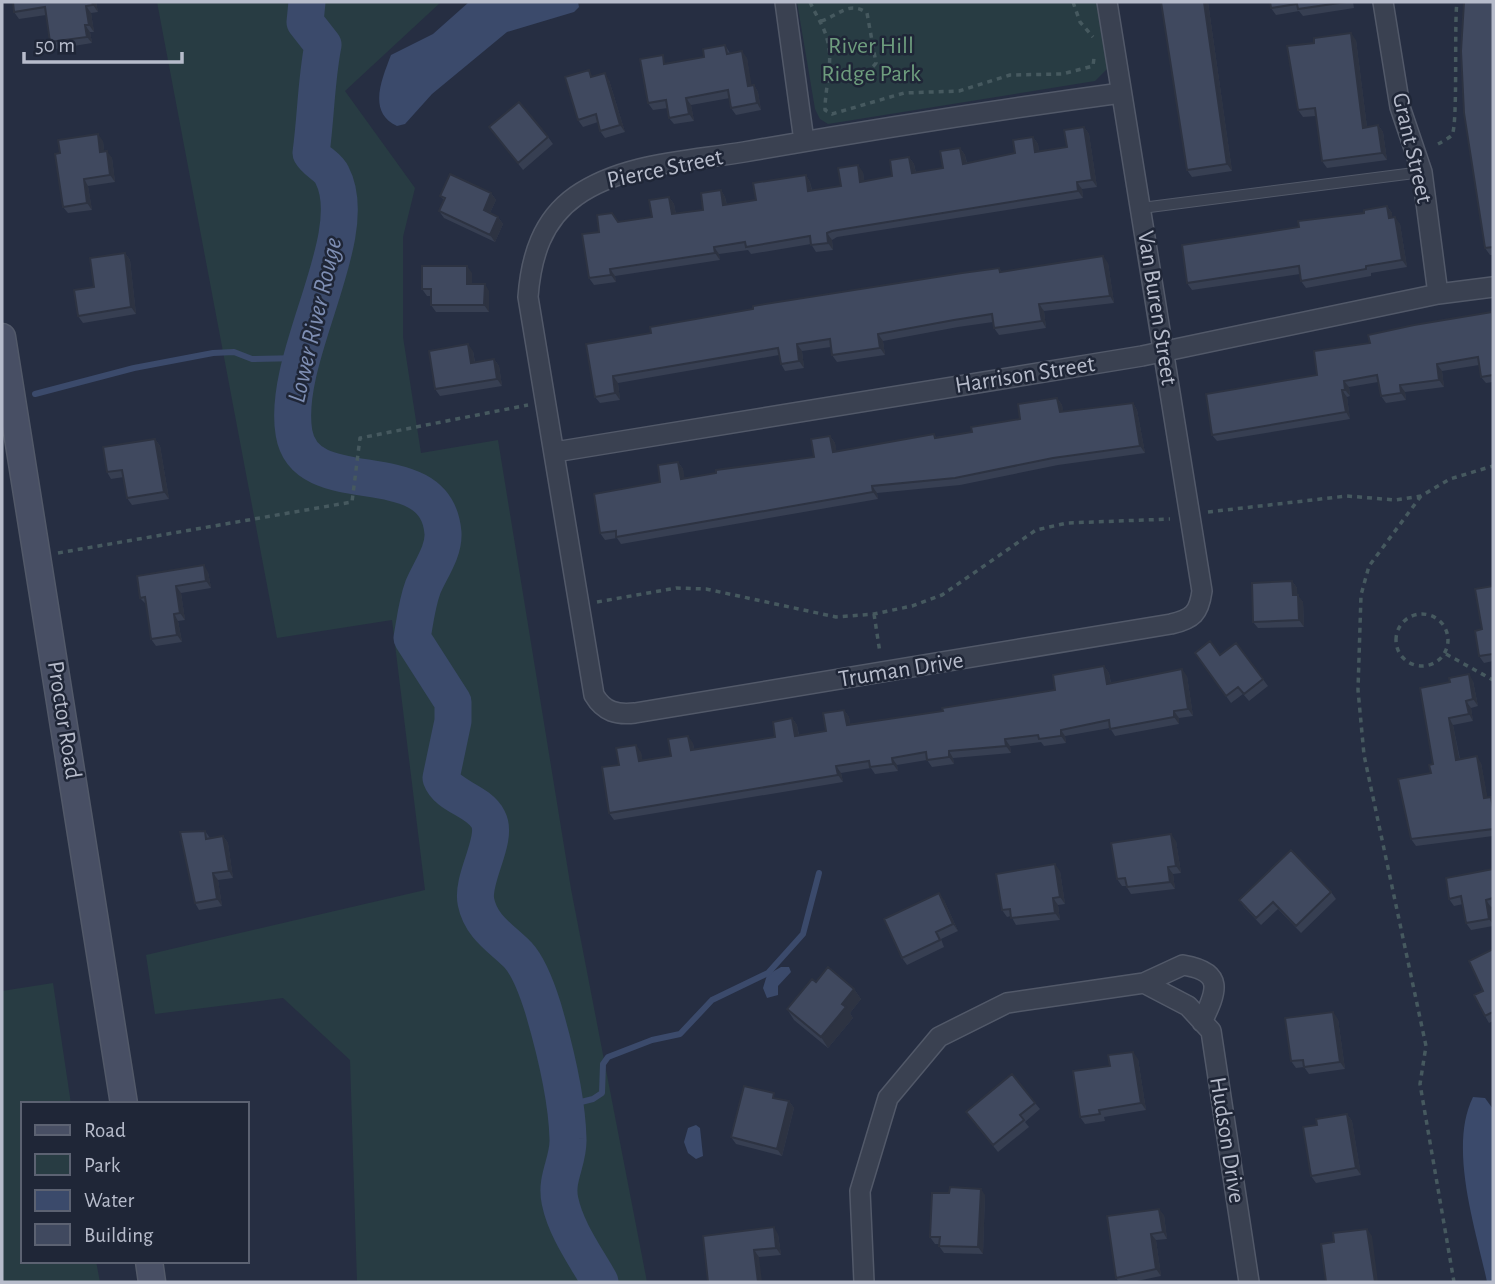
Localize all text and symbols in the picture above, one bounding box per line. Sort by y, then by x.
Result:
scale bar [24,21,182,65]
park label: River Hill Ridge Park [821,34,921,86]
text: 50 m [35,35,75,56]
street label: Grant Street [1388,90,1436,206]
street label: Pierce Street [605,145,725,193]
street label: Van Buren Street [1133,229,1181,387]
water label: Lower River Rouge [283,235,347,405]
street label: Harrison Street [953,352,1097,398]
street label: Truman Drive [837,648,965,692]
street label: Proctor Road [43,659,85,781]
street label: Hudson Drive [1205,1075,1249,1205]
legend [21,1102,248,1263]
text: Road [84,1120,126,1141]
text: Park [84,1155,121,1176]
text: Water [84,1190,134,1211]
text: Building [84,1225,154,1246]

